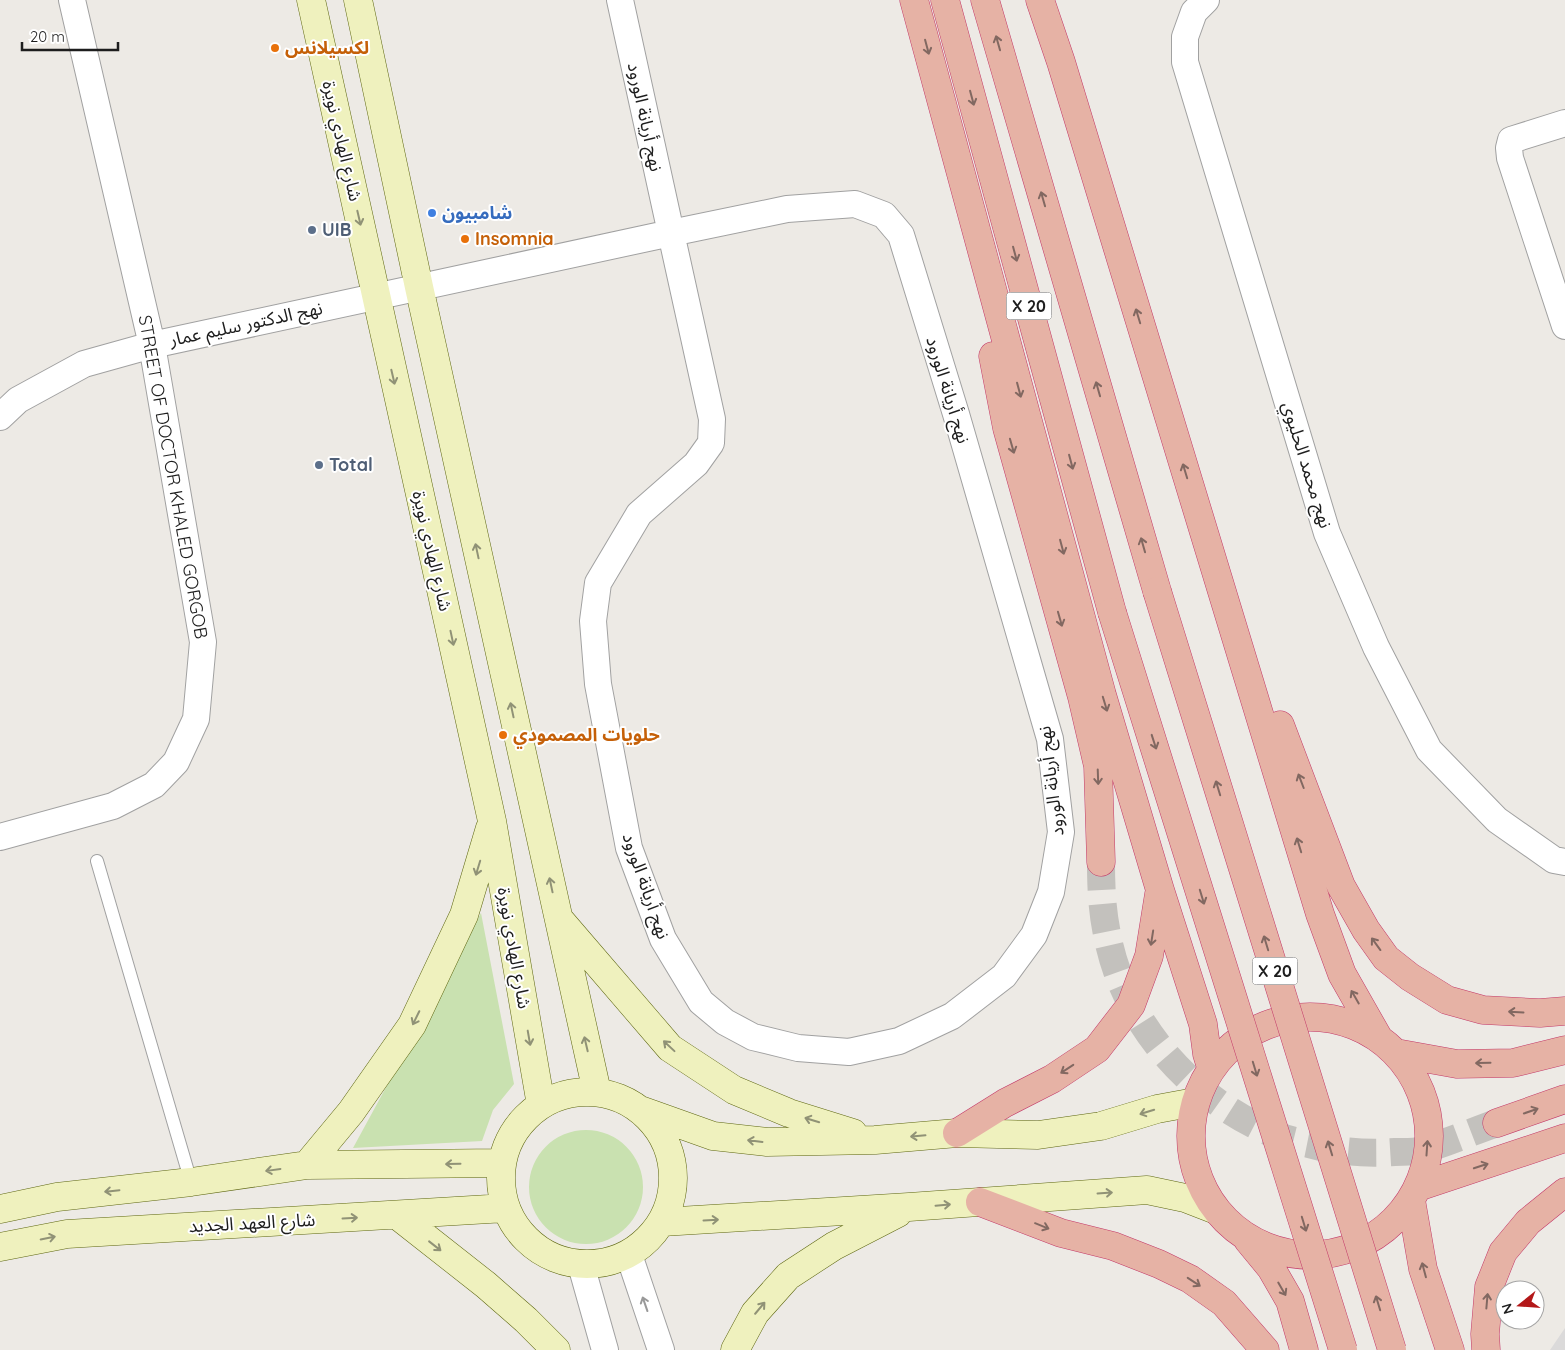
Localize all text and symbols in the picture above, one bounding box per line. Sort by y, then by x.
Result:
scale bar [22,20,119,52]
text: 20 m [30,27,65,46]
one-way arrow [992,35,1002,51]
place label: لكسيلانس [285,36,369,59]
one-way arrow [923,39,932,55]
marker: لكسيلانس [269,42,281,54]
street label: نهج أريانة الورود [621,60,668,174]
street label: شارع الهادي نويرة [315,78,368,204]
one-way arrow [968,89,977,105]
one-way arrow [1038,191,1048,207]
place label: شامبيون [442,201,512,224]
marker: شامبيون [426,207,438,219]
one-way arrow [355,210,364,226]
place label: UIB [322,218,352,241]
marker: UIB [306,224,318,236]
place label: Insomnia [475,227,553,250]
marker: Insomnia [459,233,471,245]
one-way arrow [1010,246,1020,262]
road number: X 20 [1006,292,1052,320]
street label: نهج الدكتور سليم عمار [166,296,325,353]
one-way arrow [1133,308,1143,324]
street label: STREET OF DOCTOR KHALED GORGOB [134,313,213,641]
street label: نهج أريانة الورود [919,334,976,447]
one-way arrow [389,369,398,385]
one-way arrow [1015,381,1025,397]
one-way arrow [1093,381,1103,397]
street label: نهج محمد الحليوي [1275,399,1338,532]
one-way arrow [1008,437,1017,453]
place label: Total [329,453,373,476]
one-way arrow [1067,453,1077,469]
marker: Total [313,459,325,471]
one-way arrow [1180,464,1190,480]
street label: شارع الهادي نويرة [405,488,458,614]
one-way arrow [1138,537,1148,553]
one-way arrow [1058,538,1067,554]
one-way arrow [472,543,481,559]
one-way arrow [1056,611,1066,627]
one-way arrow [448,630,457,646]
one-way arrow [1100,695,1110,711]
one-way arrow [507,702,516,718]
place label: حلويات المصمودي [513,723,660,749]
street label: نهج أريانة الورود [1032,724,1071,837]
marker: حلويات المصمودي [497,729,509,741]
one-way arrow [1149,733,1159,749]
one-way arrow [1093,768,1103,785]
one-way arrow [1296,773,1305,789]
one-way arrow [1212,780,1222,796]
street label: نهج أريانة الورود [616,830,675,943]
one-way arrow [1293,837,1303,853]
one-way arrow [473,860,483,876]
one-way arrow [546,878,555,894]
street label: شارع الهادي نويرة [490,885,536,1011]
one-way arrow [1198,888,1208,904]
one-way arrow [1147,930,1157,946]
one-way arrow [1261,936,1270,951]
one-way arrow [1371,937,1381,951]
road number: X 20 [1252,958,1298,984]
one-way arrow [1349,990,1359,1004]
one-way arrow [1509,1007,1525,1016]
one-way arrow [411,1010,420,1025]
one-way arrow [525,1030,535,1046]
one-way arrow [581,1036,590,1052]
one-way arrow [663,1040,676,1052]
one-way arrow [1475,1058,1492,1068]
one-way arrow [1251,1060,1261,1076]
one-way arrow [1060,1064,1074,1074]
one-way arrow [1523,1106,1538,1115]
one-way arrow [1140,1108,1156,1118]
one-way arrow [804,1115,820,1125]
one-way arrow [910,1131,926,1141]
one-way arrow [748,1136,764,1146]
one-way arrow [1324,1141,1334,1157]
one-way arrow [1422,1141,1432,1157]
one-way arrow [445,1159,461,1169]
one-way arrow [1472,1161,1488,1170]
one-way arrow [265,1165,281,1175]
one-way arrow [104,1186,120,1196]
one-way arrow [1096,1188,1112,1197]
one-way arrow [934,1200,950,1209]
street label: شارع العهد الجديد [188,1208,316,1240]
one-way arrow [341,1213,357,1222]
one-way arrow [702,1215,718,1224]
one-way arrow [1299,1215,1309,1231]
one-way arrow [1034,1222,1049,1231]
one-way arrow [39,1232,55,1242]
one-way arrow [428,1240,441,1251]
one-way arrow [1419,1263,1428,1279]
one-way arrow [1186,1278,1200,1288]
north arrow [1495,1280,1545,1330]
one-way arrow [1278,1281,1288,1295]
one-way arrow [1483,1294,1492,1310]
one-way arrow [640,1296,650,1312]
one-way arrow [1373,1296,1382,1312]
text: N [1497,1301,1518,1316]
one-way arrow [755,1302,766,1315]

